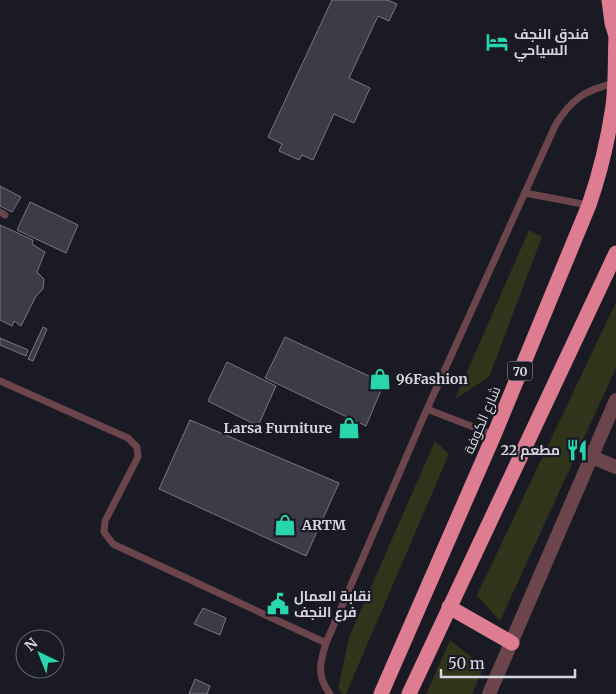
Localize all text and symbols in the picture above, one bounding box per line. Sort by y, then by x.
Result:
place label: فندق النجف السياحي [514,25,589,62]
hotel icon: فندق النجف السياحي [484,29,510,55]
road number: 70 [508,362,532,381]
shop icon: 96Fashion [367,366,393,392]
place label: 96Fashion [396,370,468,388]
street label: شارع الكوفة [460,383,504,457]
shop icon: Larsa Furniture [336,415,362,441]
place label: Larsa Furniture [223,419,332,437]
restaurant icon: مطعم 22 [564,437,590,463]
place label: مطعم 22 [501,441,560,460]
shop icon: ARTM [272,512,298,538]
place label: ARTM [301,516,347,534]
place label: نقابة العمال فرع النجف [294,587,371,622]
public building icon: نقابة العمال فرع النجف [265,591,291,617]
north arrow [15,629,65,679]
text: N [21,634,41,655]
scale bar [441,646,575,678]
text: 50 m [448,654,485,673]

